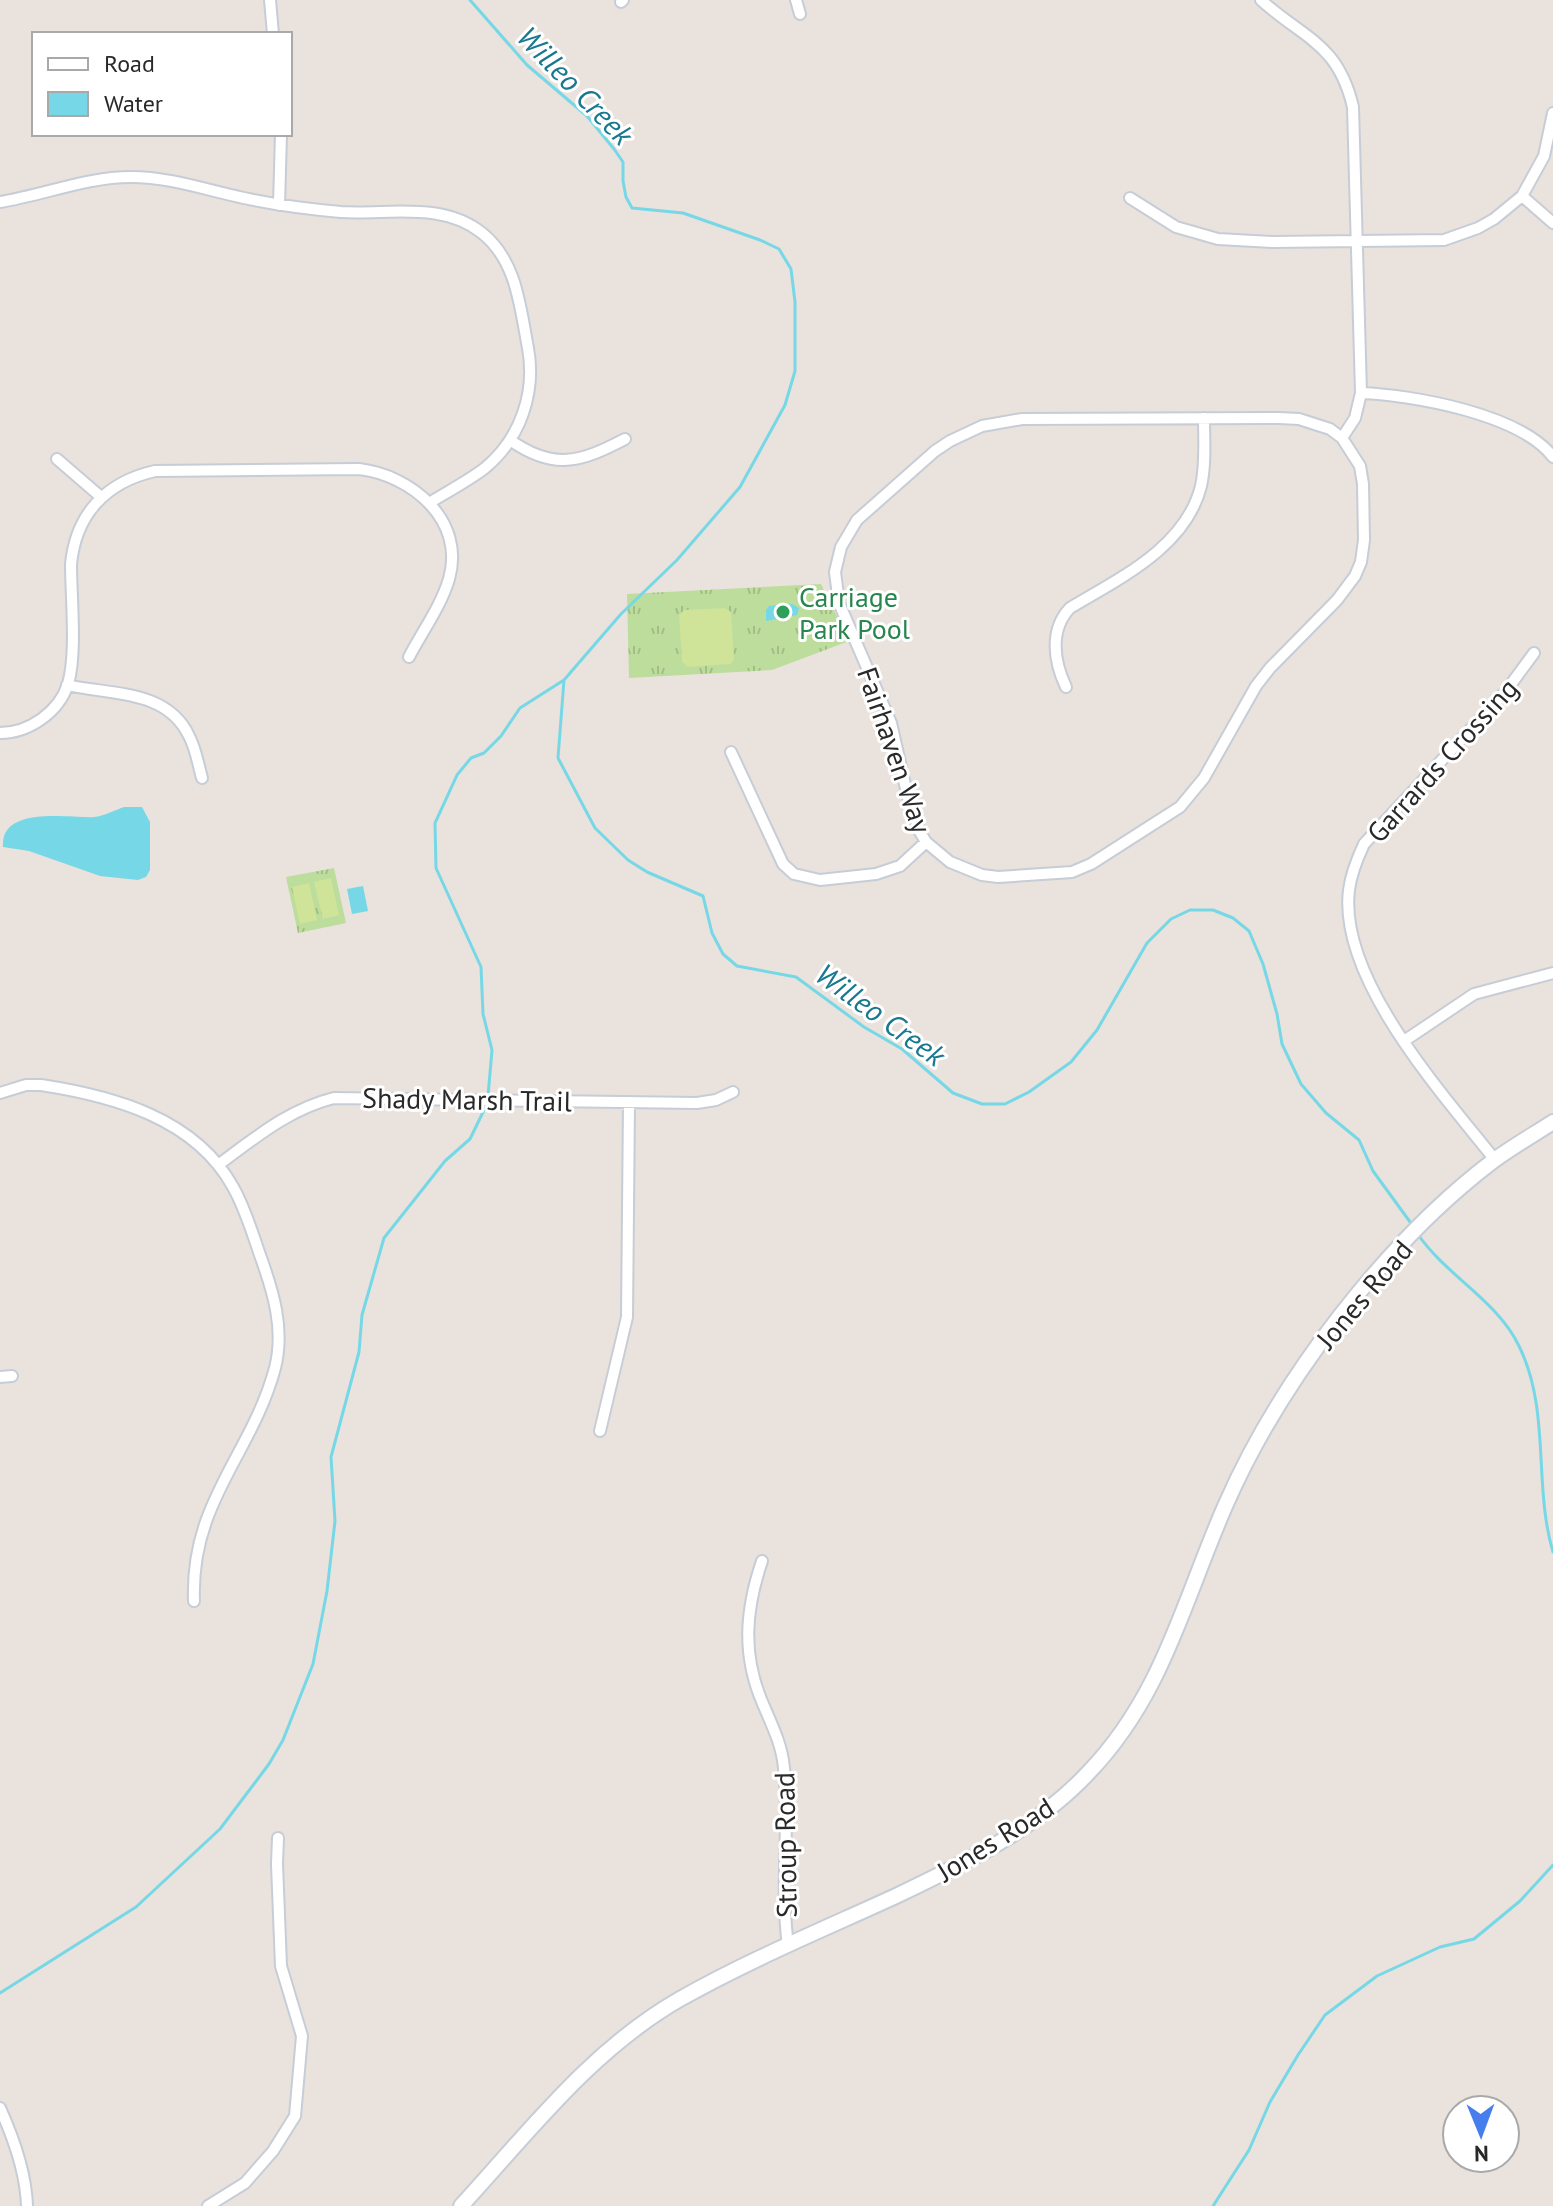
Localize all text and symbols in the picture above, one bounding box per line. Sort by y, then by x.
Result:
water label: Willeo Creek [510,17,643,154]
legend [32,32,292,136]
text: Road [104,48,155,79]
text: Water [104,88,163,119]
place label: Carriage Park Pool [799,578,910,647]
marker: Carriage Park Pool [774,603,792,621]
street label: Fairhaven Way [849,662,941,838]
street label: Garrards Crossing [1358,670,1526,850]
water label: Willeo Creek [808,954,955,1075]
street label: Shady Marsh Trail [362,1079,572,1119]
street label: Jones Road [1307,1232,1420,1357]
street label: Stroup Road [765,1772,805,1918]
street label: Jones Road [929,1789,1060,1890]
north arrow [1441,2094,1521,2174]
text: N [1474,2140,1489,2168]

